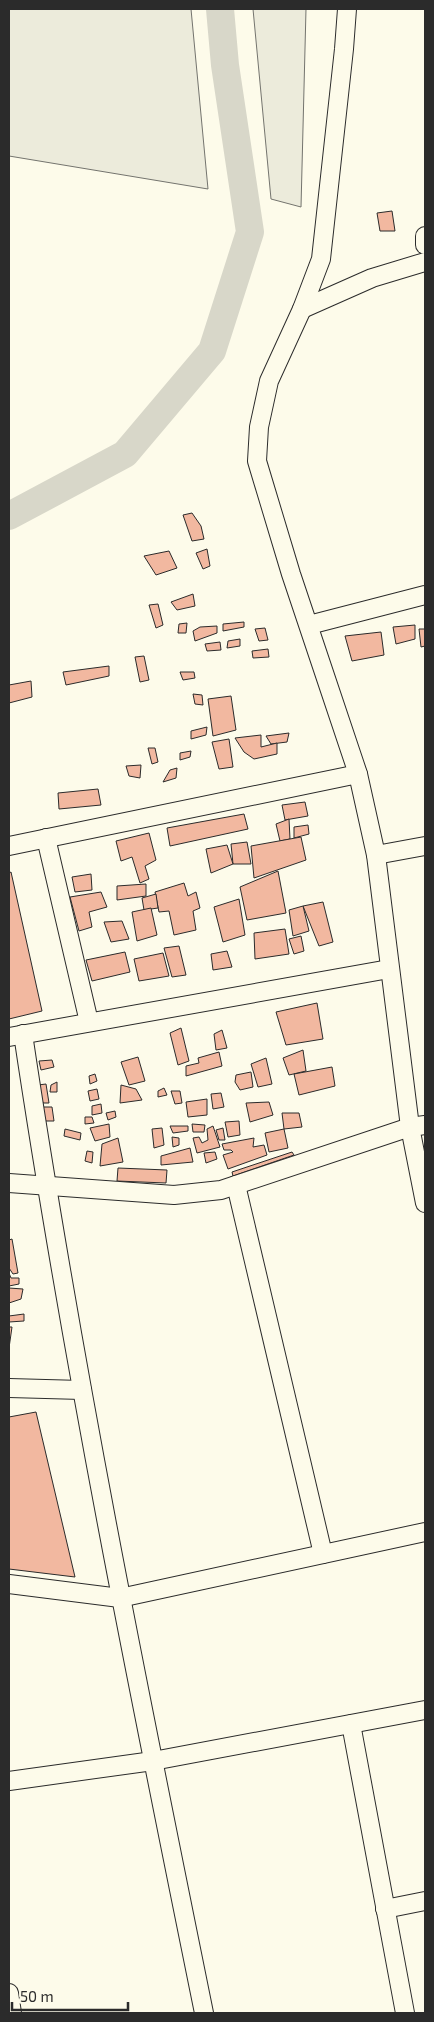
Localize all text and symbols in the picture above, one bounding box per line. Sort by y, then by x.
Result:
scale bar [12,1980,129,2012]
text: 50 m [20,1987,54,2005]

